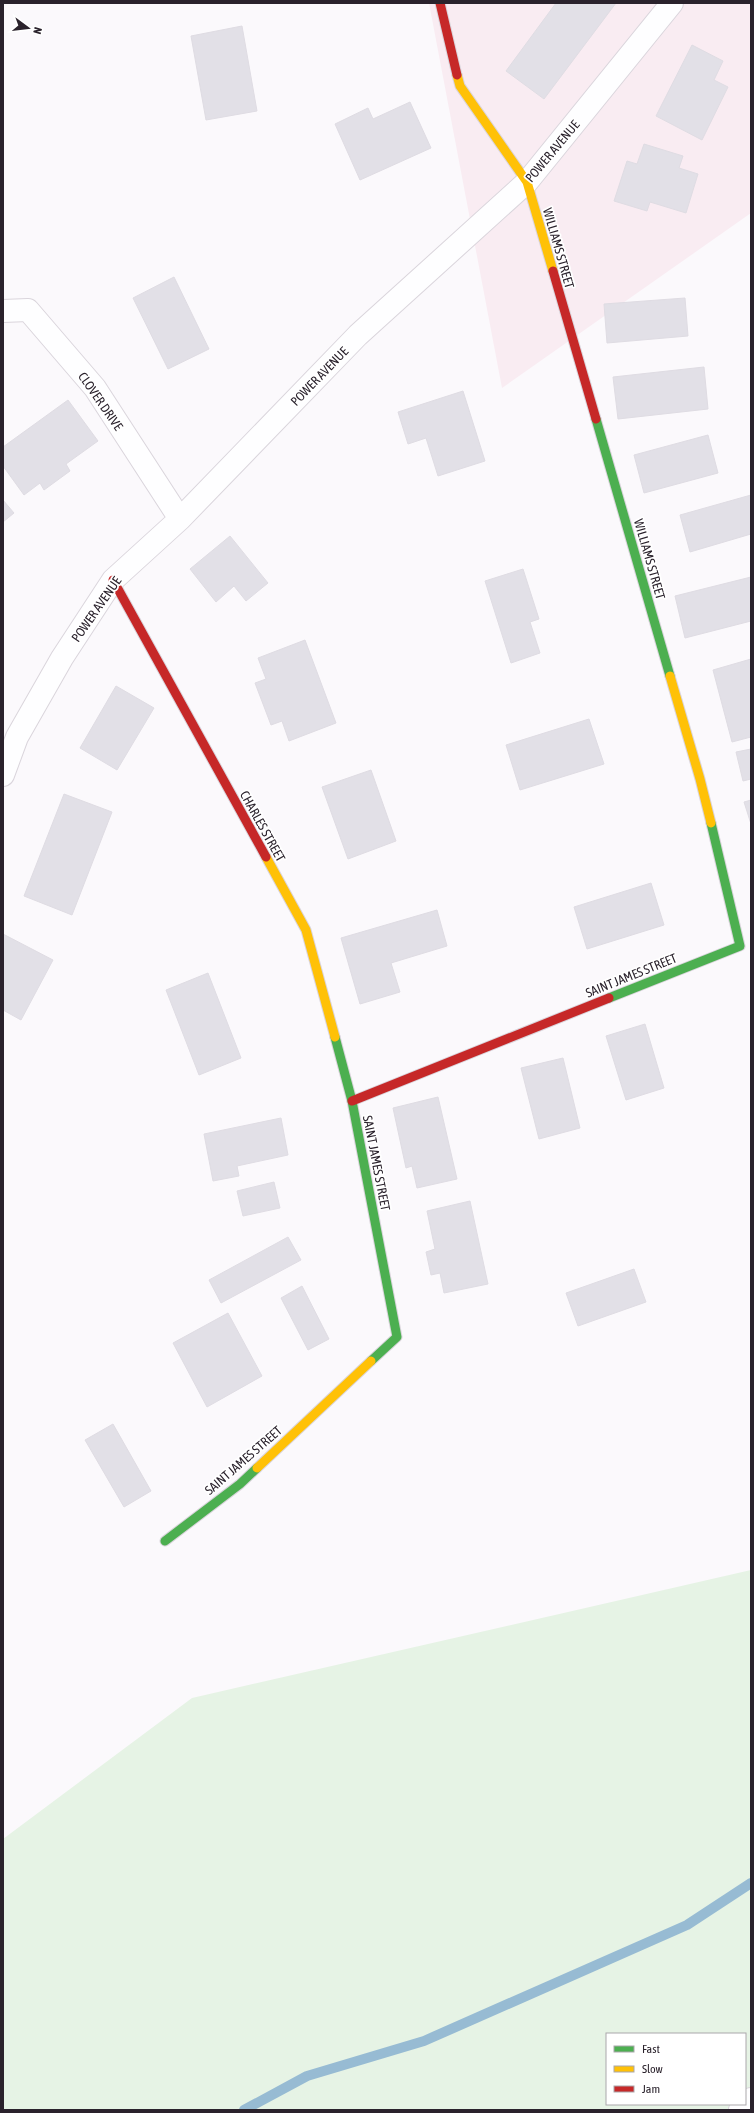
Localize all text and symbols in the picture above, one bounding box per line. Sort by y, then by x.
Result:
north arrow [8,8,48,48]
text: N [31,26,44,35]
street label: POWER AVENUE [522,117,583,185]
street label: WILLIAMS STREET [540,206,577,290]
street label: POWER AVENUE [288,343,351,409]
street label: CLOVER DRIVE [75,369,126,434]
street label: WILLIAMS STREET [631,517,668,601]
street label: POWER AVENUE [68,573,125,645]
street label: CHARLES STREET [237,788,288,864]
street label: SAINT JAMES STREET [584,950,679,1001]
street label: SAINT JAMES STREET [360,1114,393,1212]
street label: SAINT JAMES STREET [202,1423,285,1498]
legend [606,2033,746,2105]
text: Fast [642,2042,660,2056]
text: Slow [642,2062,663,2076]
text: Jam [642,2082,660,2096]

